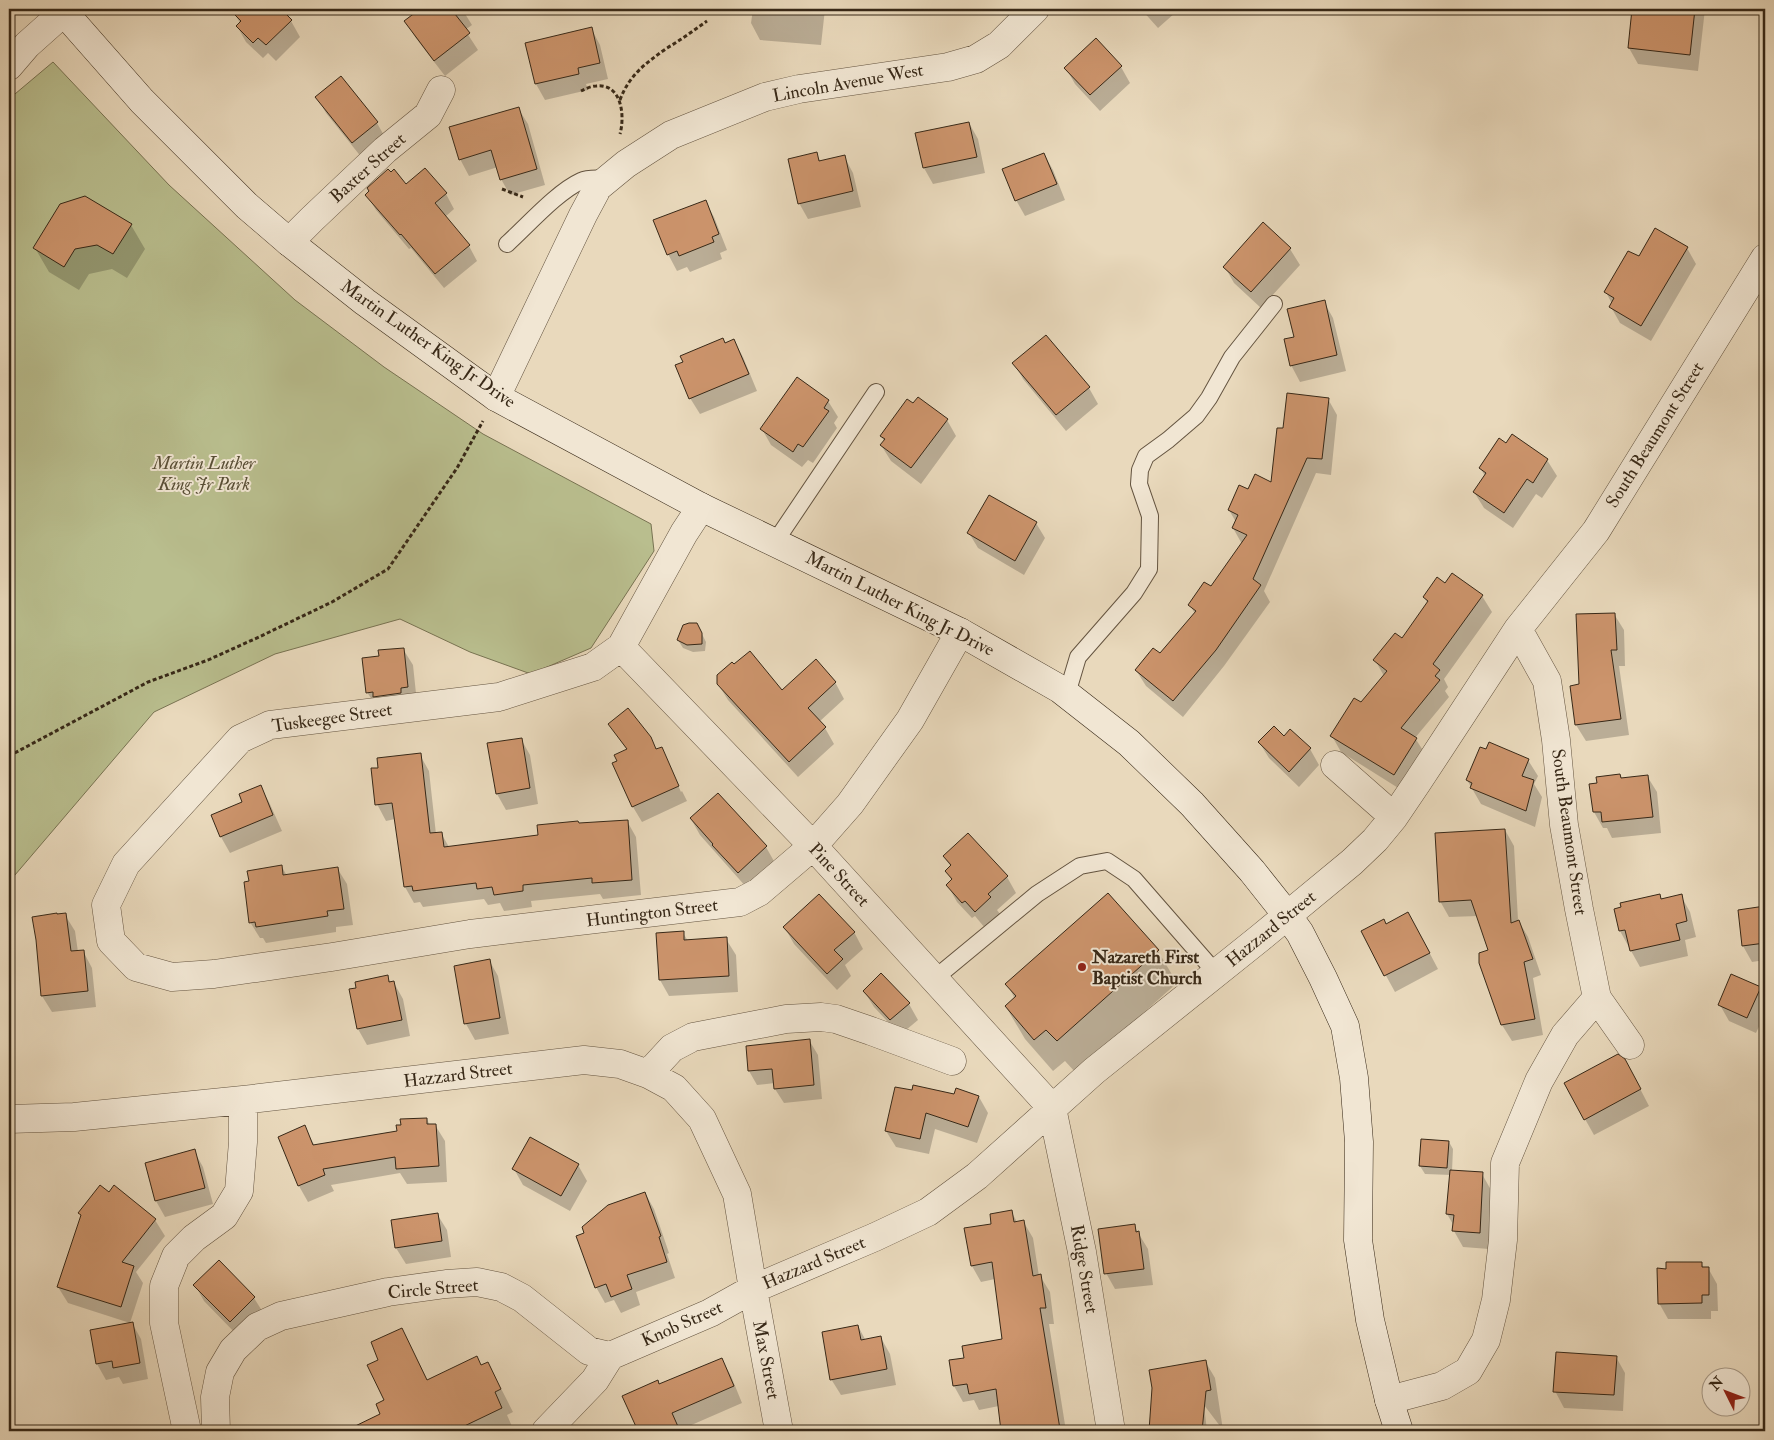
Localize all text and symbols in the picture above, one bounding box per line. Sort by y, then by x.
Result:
street label: Lincoln Avenue West [771,58,925,108]
street label: Baxter Street [325,128,411,208]
street label: Martin Luther King Jr Drive [336,275,520,414]
street label: South Beaumont Street [1601,358,1709,512]
park label: Martin Luther King Jr Park [152,452,256,496]
street label: Martin Luther King Jr Drive [802,546,999,662]
street label: Tuskeegee Street [270,698,394,738]
street label: South Beaumont Street [1546,747,1592,917]
street label: Pine Street [804,838,875,912]
street label: Hazzard Street [1221,885,1321,972]
street label: Huntington Street [585,893,719,933]
place label: Nazareth First Baptist Church [1091,946,1202,990]
marker: Nazareth First Baptist Church [1076,961,1088,973]
street label: Hazzard Street [402,1057,514,1093]
street label: Ridge Street [1065,1223,1103,1315]
street label: Hazzard Street [759,1231,869,1295]
street label: Circle Street [387,1274,479,1304]
street label: Knob Street [638,1296,726,1352]
street label: Max Street [747,1319,785,1402]
north arrow [1702,1368,1752,1418]
text: N [1706,1373,1728,1395]

